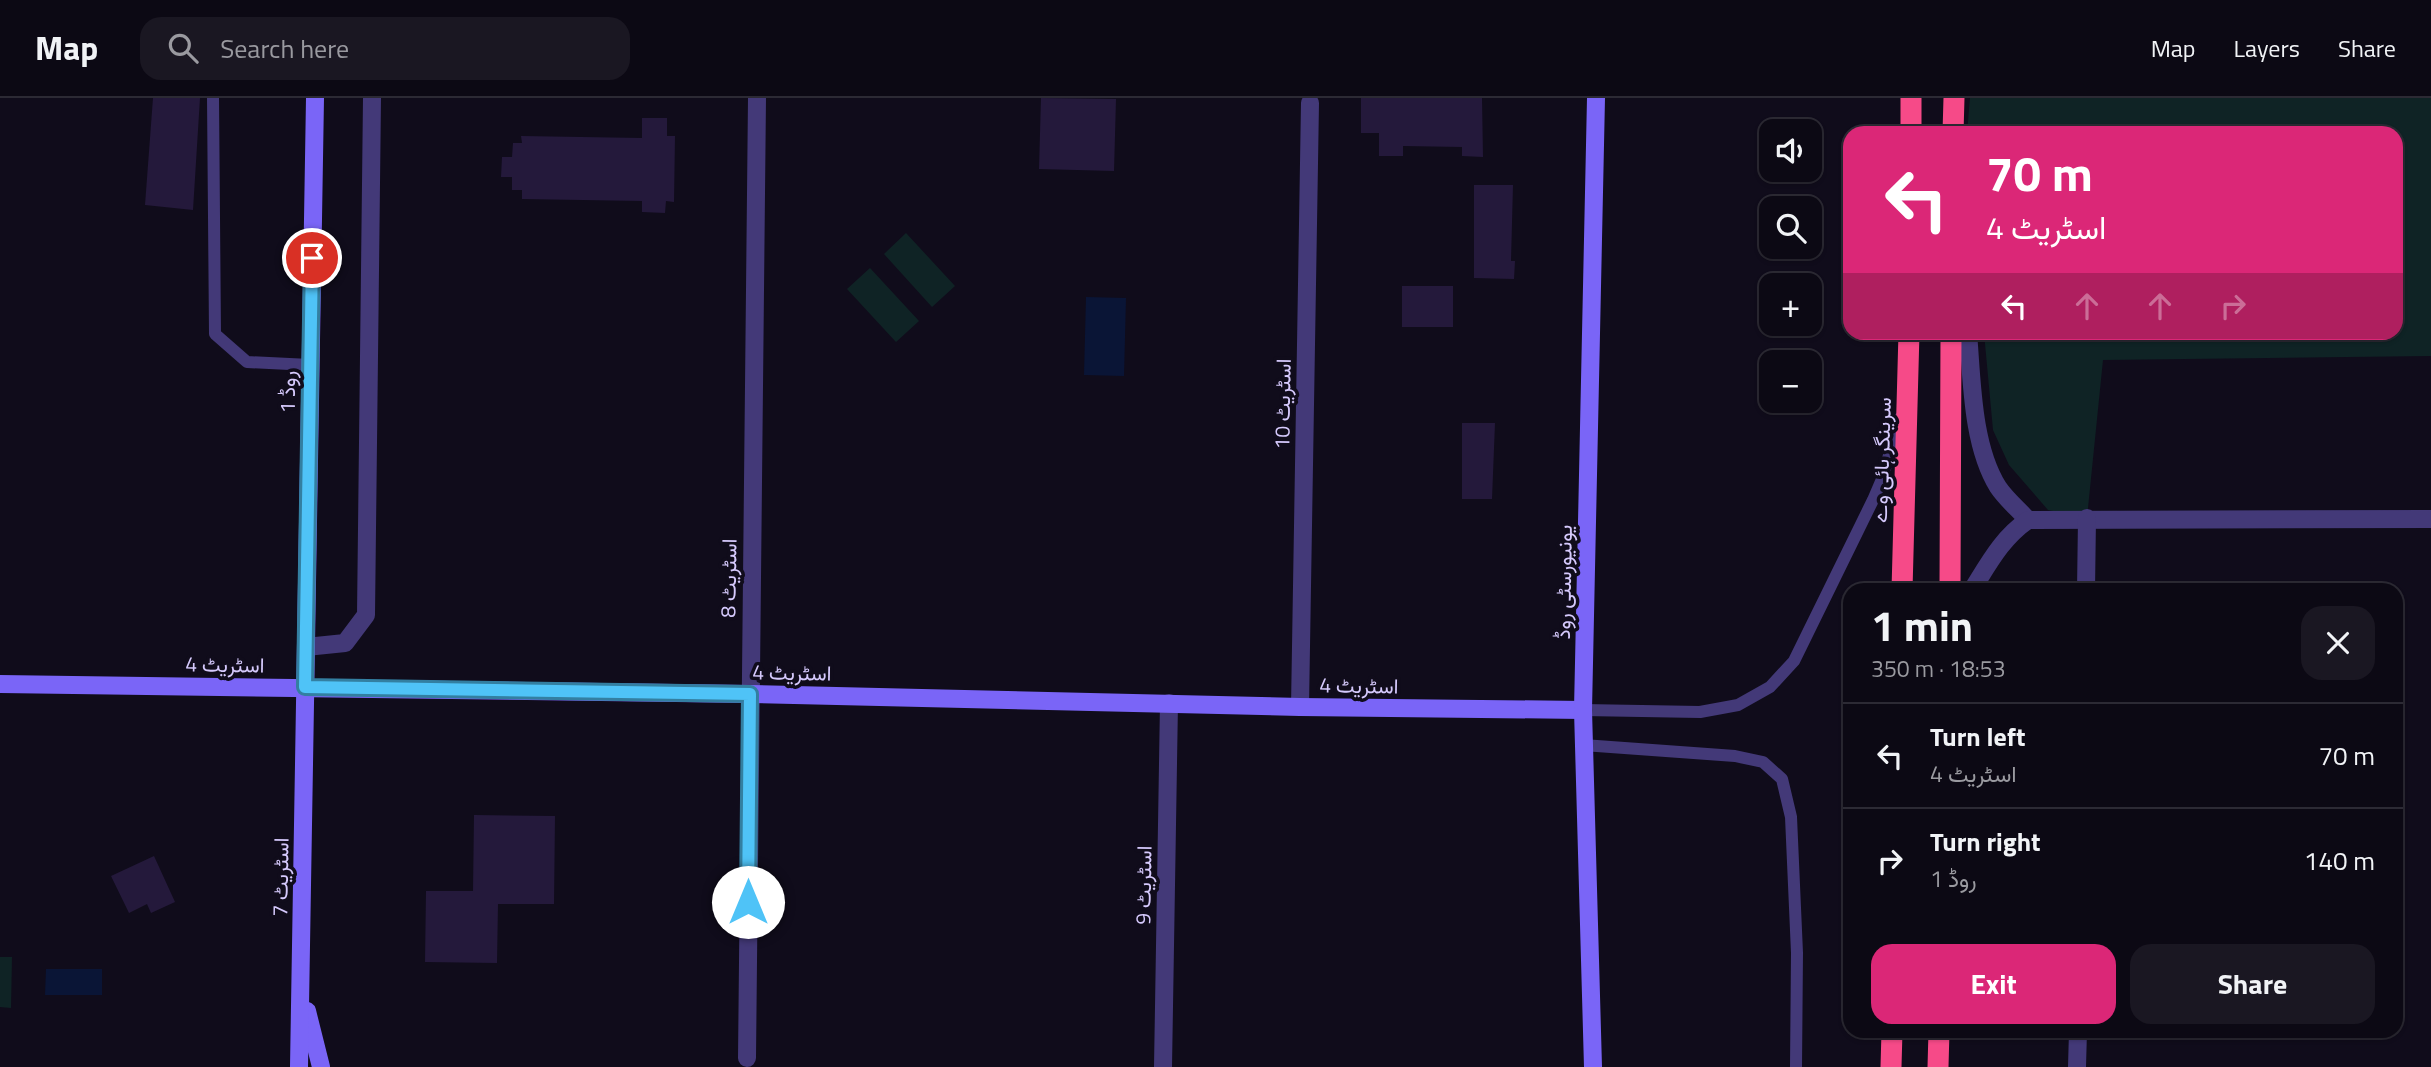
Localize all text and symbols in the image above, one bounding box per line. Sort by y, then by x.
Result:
search box [140,17,630,80]
text: Map [35,23,98,73]
icon: search [164,29,202,67]
text: Search here [220,29,349,68]
text: Map [2151,30,2196,66]
text: Layers [2234,30,2300,66]
text: Share [2338,30,2396,66]
map controls [1759,119,1822,413]
button: sound [1759,119,1822,182]
text: 70 m [1986,135,2093,210]
icon: left [1871,154,1962,245]
button: search [1759,196,1822,259]
text: اسٹریٹ 4 [1986,203,2106,251]
pin [282,228,342,288]
icon: arrive [293,239,331,277]
button: + [1759,273,1822,336]
icon: left [1995,287,2033,325]
icon: ahead [2068,287,2106,325]
icon: ahead [2141,287,2179,325]
icon: right [2214,287,2252,325]
button: − [1759,350,1822,413]
street label: اسٹریٹ 10 [1265,358,1299,450]
street label: روڈ 1 [271,370,303,414]
street label: سرینگر ہائی وے [1863,397,1899,523]
street label: یونیورسٹی روڈ [1546,524,1580,640]
street label: اسٹریٹ 8 [711,538,745,618]
text: 1 min [1871,593,1973,657]
button: close [2301,606,2375,680]
street label: اسٹریٹ 4 [185,647,265,681]
text: 350 m · 18:53 [1871,651,2006,686]
street label: اسٹریٹ 4 [752,655,832,689]
street label: اسٹریٹ 4 [1319,668,1399,702]
text: Turn left [1930,717,2025,756]
text: 70 m [2318,736,2375,775]
icon: left [1871,737,1909,775]
text: اسٹریٹ 4 [1930,756,2017,791]
text: Turn right [1930,822,2041,861]
street label: اسٹریٹ 7 [263,837,297,917]
text: 140 m [2304,841,2375,880]
icon: right [1871,842,1909,880]
street label: اسٹریٹ 9 [1126,845,1160,925]
text: روڈ 1 [1930,861,1977,896]
position arrow [711,865,785,939]
button: Exit [1871,944,2116,1024]
button: Share [2130,944,2375,1024]

